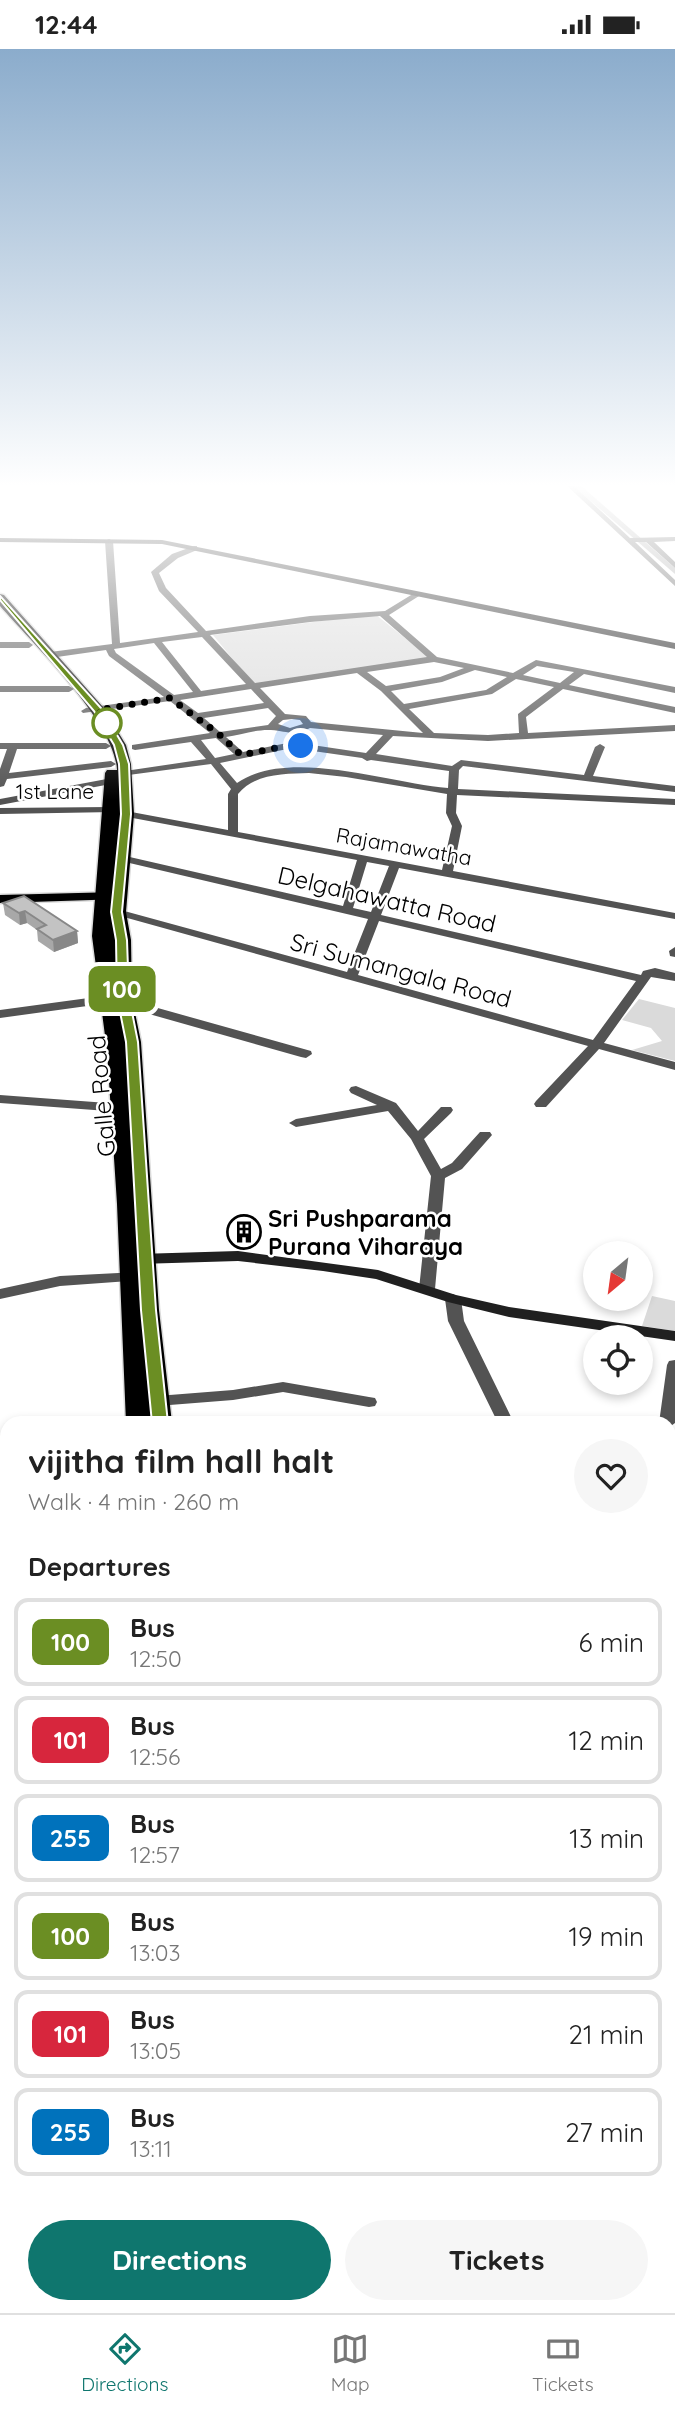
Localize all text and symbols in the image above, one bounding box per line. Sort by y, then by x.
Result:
text: 12:44 [35,8,98,41]
unlabelled marker [92,708,122,738]
your location [283,728,318,763]
street label: 1st Lane [16,778,94,804]
street label: Rajamawatha [334,821,474,871]
street label: Delgahawatta Road [275,859,499,939]
street label: Sri Sumangala Road [287,926,515,1014]
line badge: 100 [82,966,162,1012]
text: 100 [103,974,141,1004]
street label: Galle Road [81,1034,121,1158]
place label: Sri Pushparama Purana Viharaya [268,1203,463,1261]
building icon: Sri Pushparama Purana Viharaya [225,1213,263,1251]
north arrow [583,1241,653,1311]
map controls [583,1241,653,1395]
button: locate [583,1325,653,1395]
button: heart [574,1439,648,1513]
text: vijitha film hall halt [28,1440,334,1481]
text: Walk · 4 min · 260 m [28,1487,239,1516]
text: Departures [28,1550,171,1583]
text: Bus [130,1611,175,1644]
text: 6 min [579,1626,644,1659]
text: 100 [51,1627,90,1657]
text: 12:50 [130,1644,182,1673]
text: Bus [130,1709,175,1742]
text: 12 min [569,1724,644,1757]
text: 101 [54,1725,87,1755]
text: 12:56 [130,1742,180,1771]
text: Bus [130,1807,175,1840]
text: 13 min [569,1822,644,1855]
text: 255 [50,1823,91,1853]
text: 12:57 [130,1840,180,1869]
text: Bus [130,1905,175,1938]
text: 19 min [568,1920,644,1953]
text: 100 [51,1921,90,1951]
text: 13:03 [130,1938,181,1967]
text: Bus [130,2003,175,2036]
text: 21 min [569,2018,644,2051]
text: 101 [54,2019,87,2049]
text: 13:05 [130,2036,181,2065]
text: Bus [130,2101,175,2134]
text: 27 min [565,2116,644,2149]
text: 255 [50,2117,91,2147]
text: 13:11 [130,2134,172,2163]
button: Directions [28,2220,331,2300]
button: Tickets [345,2220,648,2300]
tab: Directions [81,2330,168,2396]
tab: Map [331,2330,370,2396]
tab: Tickets [532,2330,594,2396]

